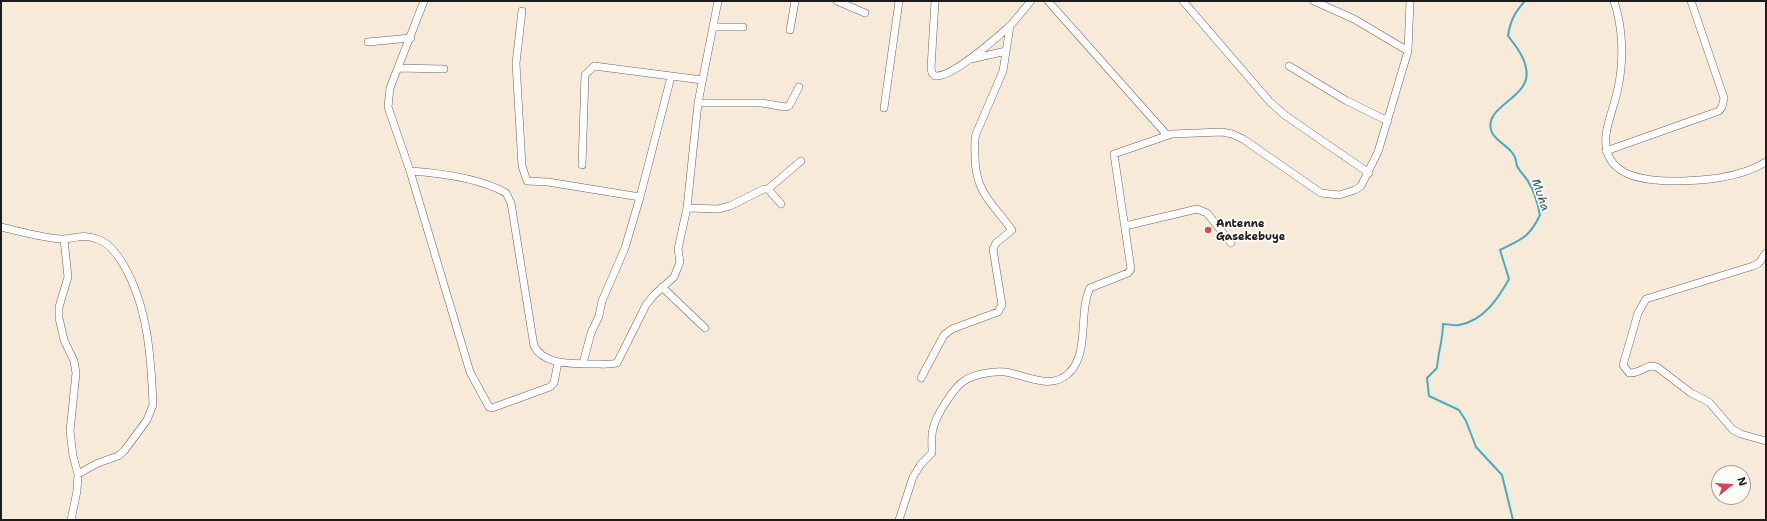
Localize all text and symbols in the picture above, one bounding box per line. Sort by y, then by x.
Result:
water label: Muha [1528,177,1552,213]
place label: Antenne Gasekebuye [1216,217,1285,243]
marker: Antenne Gasekebuye [1203,225,1213,235]
north arrow [1711,465,1751,505]
text: N [1733,475,1750,488]

